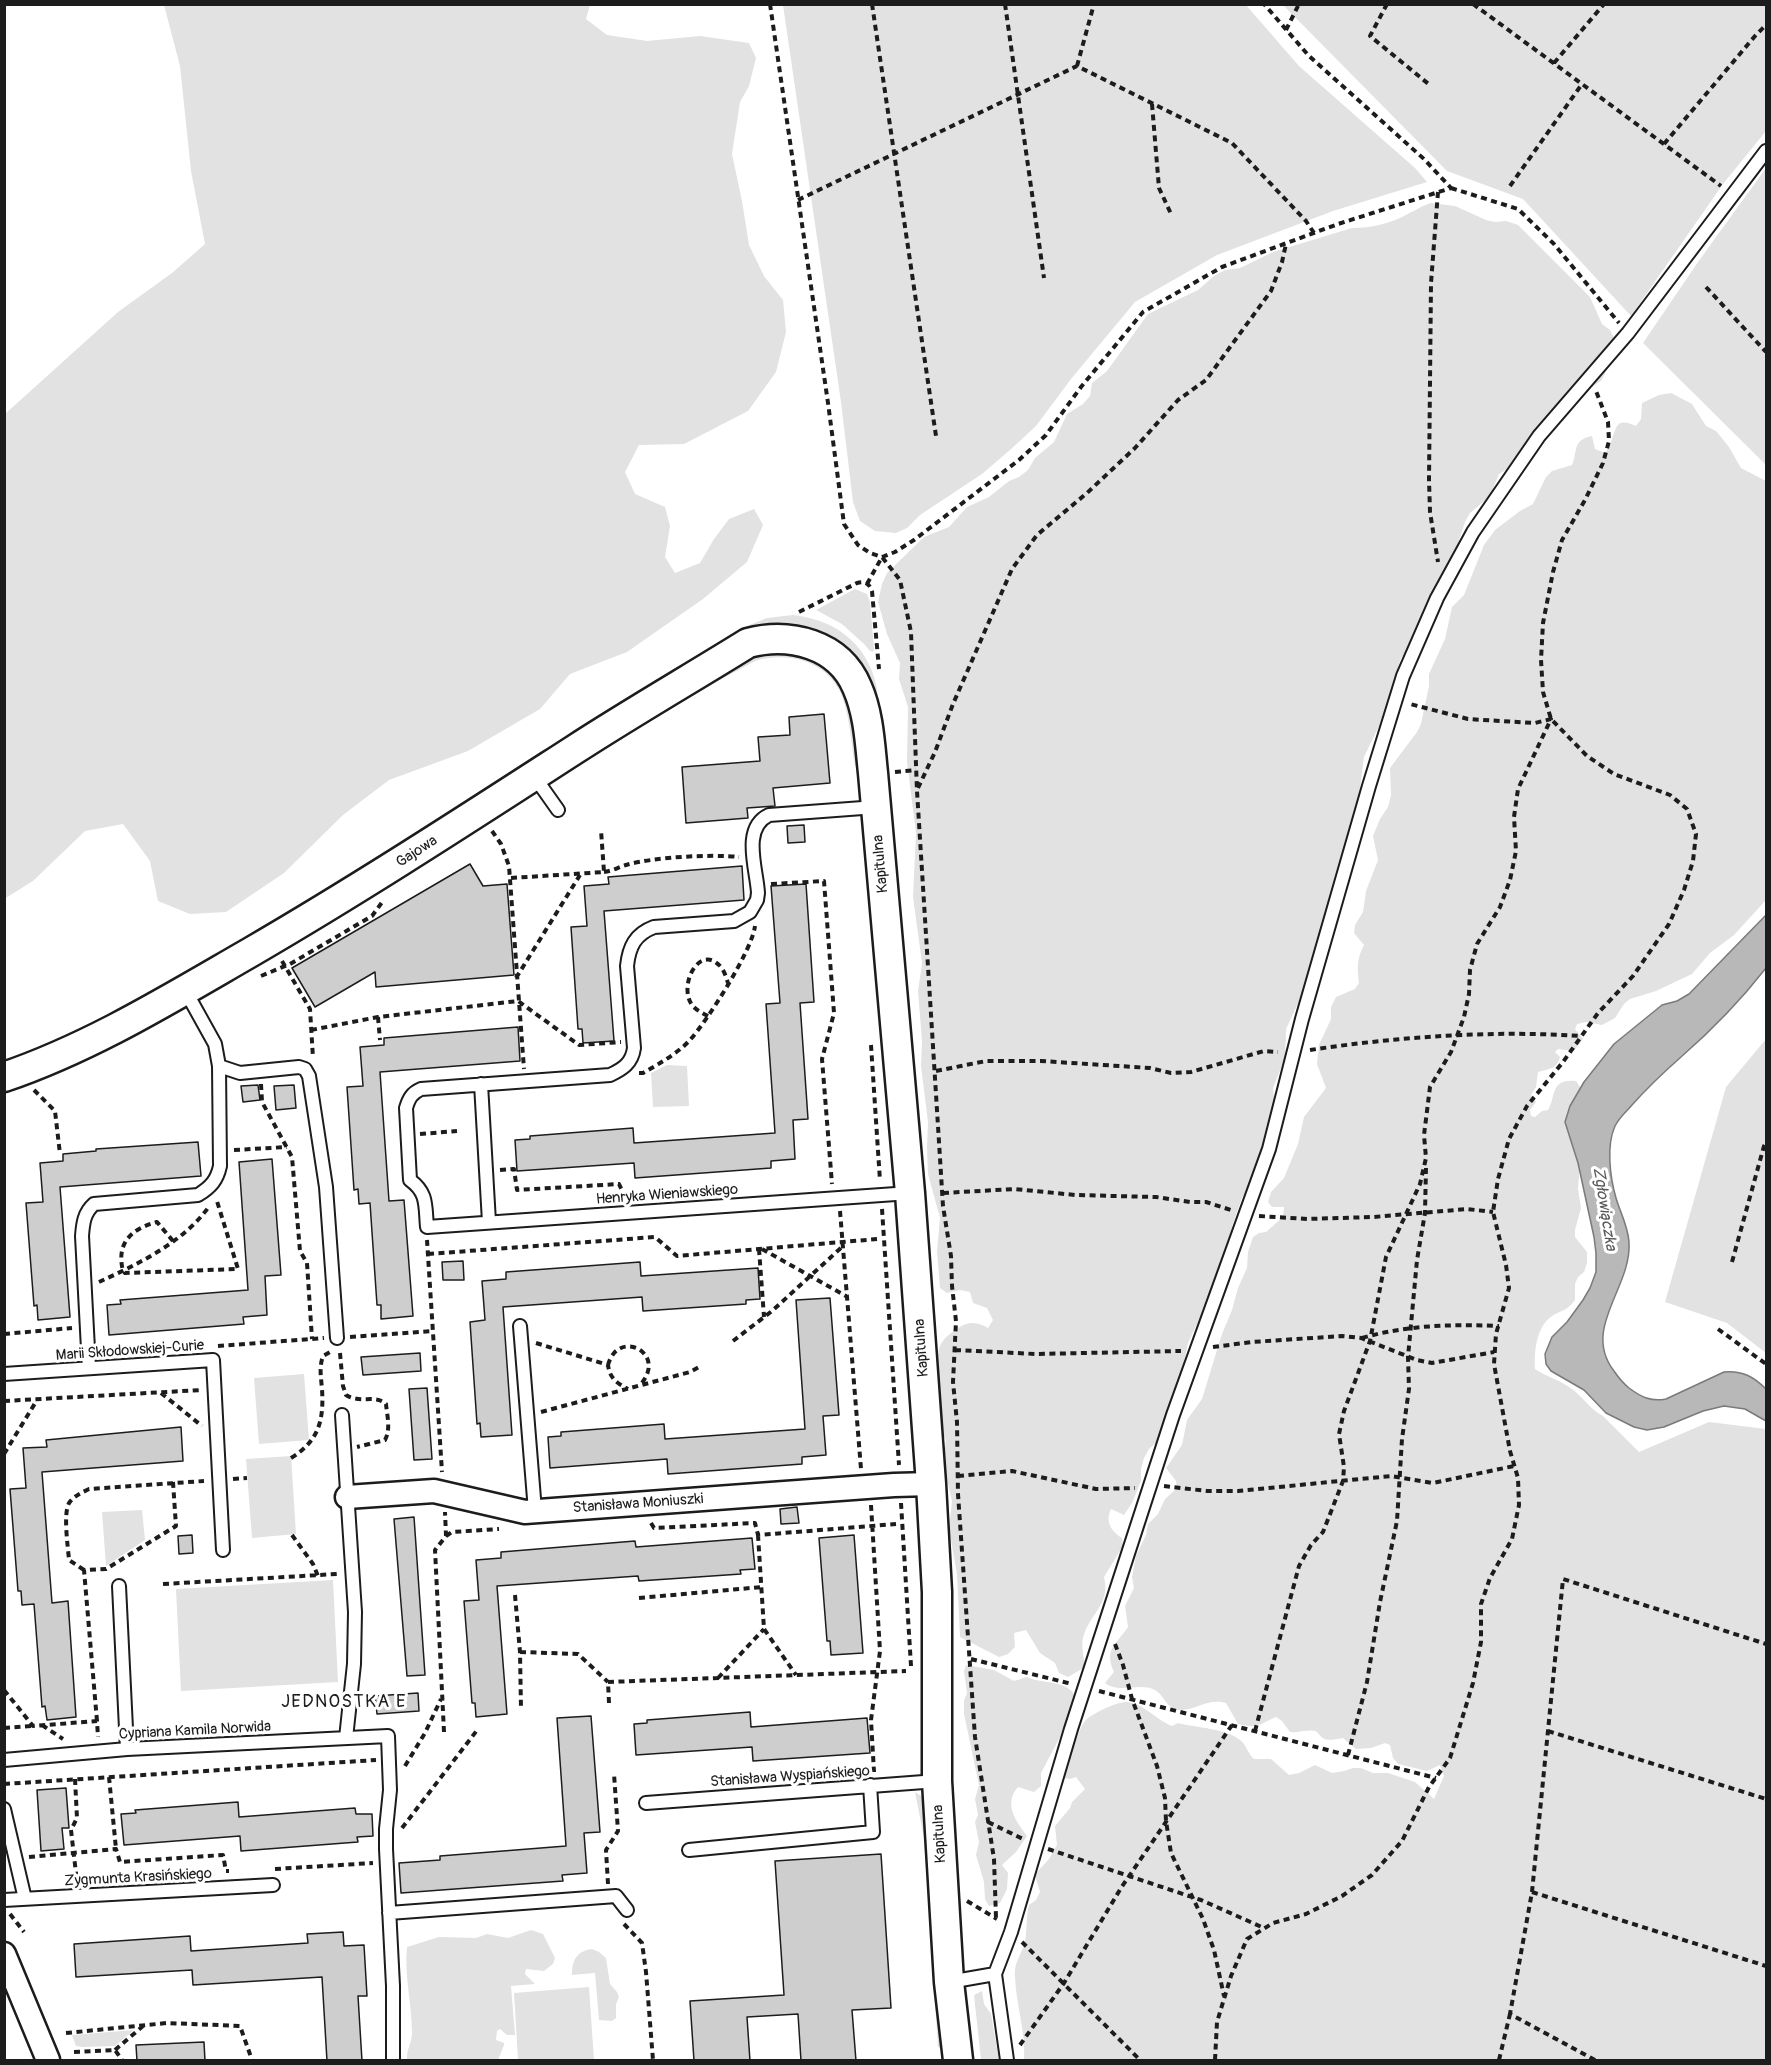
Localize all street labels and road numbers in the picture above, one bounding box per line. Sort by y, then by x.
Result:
street label: Gajowa [393,832,441,872]
street label: Kapitulna [869,834,893,894]
street label: Henryka Wieniawskiego [595,1181,739,1209]
street label: Kapitulna [911,1318,933,1378]
street label: Marii Skłodowskiej-Curie [55,1337,205,1365]
street label: Stanisława Moniuszki [572,1490,704,1518]
street label: Cypriana Kamila Norwida [118,1718,272,1744]
street label: Stanisława Wyspiańskiego [710,1762,870,1792]
street label: Kapitulna [929,1804,951,1864]
street label: Zygmunta Krasińskiego [64,1865,212,1891]

